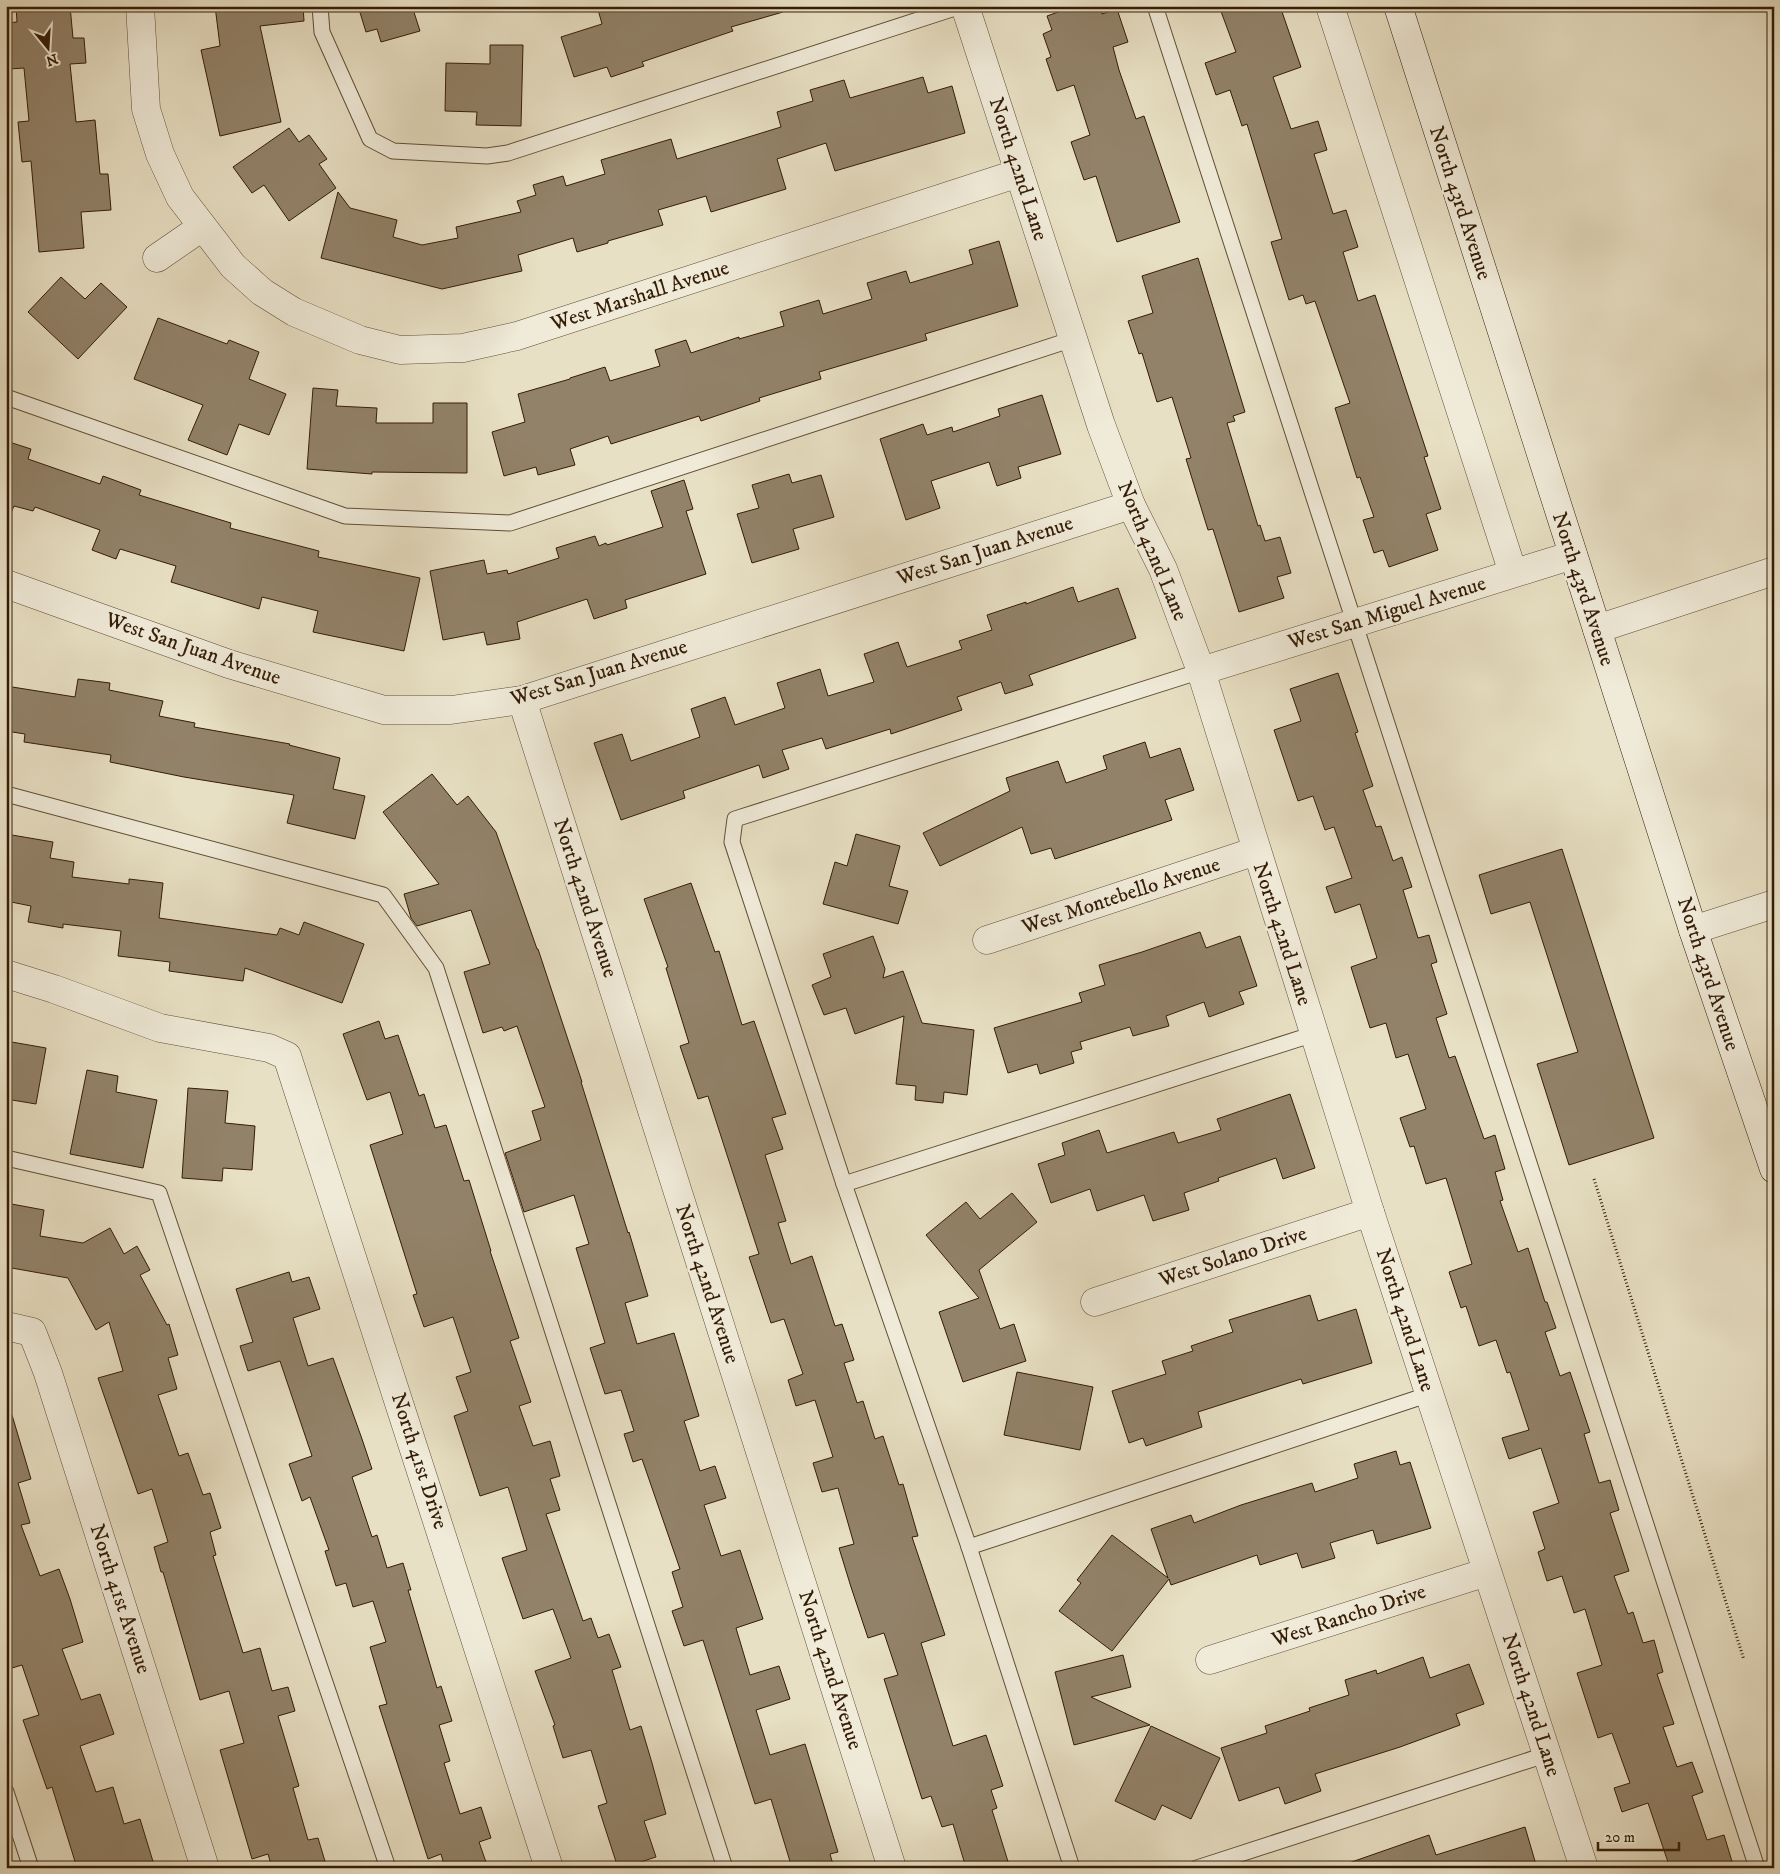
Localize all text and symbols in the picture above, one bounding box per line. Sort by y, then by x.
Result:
north arrow [22,22,72,72]
text: N [43,49,60,70]
street label: North 42nd Lane [983,94,1053,244]
street label: North 43rd Avenue [1423,123,1497,283]
street label: West Marshall Avenue [547,255,733,337]
street label: North 42nd Lane [1111,477,1193,625]
street label: North 43rd Avenue [1546,509,1620,669]
street label: West San Juan Avenue [893,510,1077,592]
street label: West San Miguel Avenue [1284,570,1489,656]
street label: West San Juan Avenue [101,606,284,691]
street label: West San Juan Avenue [506,634,691,713]
street label: North 42nd Avenue [547,815,623,981]
street label: West Montebello Avenue [1018,852,1224,941]
street label: North 42nd Lane [1247,859,1317,1009]
street label: North 43rd Avenue [1671,894,1745,1054]
street label: North 42nd Avenue [669,1201,745,1367]
street label: West Solano Drive [1155,1221,1310,1293]
street label: North 42nd Lane [1370,1245,1440,1395]
street label: North 41st Drive [385,1390,453,1533]
street label: North 41st Avenue [84,1521,156,1677]
street label: West Rancho Drive [1268,1579,1430,1653]
street label: North 42nd Avenue [792,1587,868,1753]
street label: North 42nd Lane [1496,1630,1566,1780]
scale bar [1598,1819,1679,1851]
text: 20 m [1605,1828,1635,1847]

